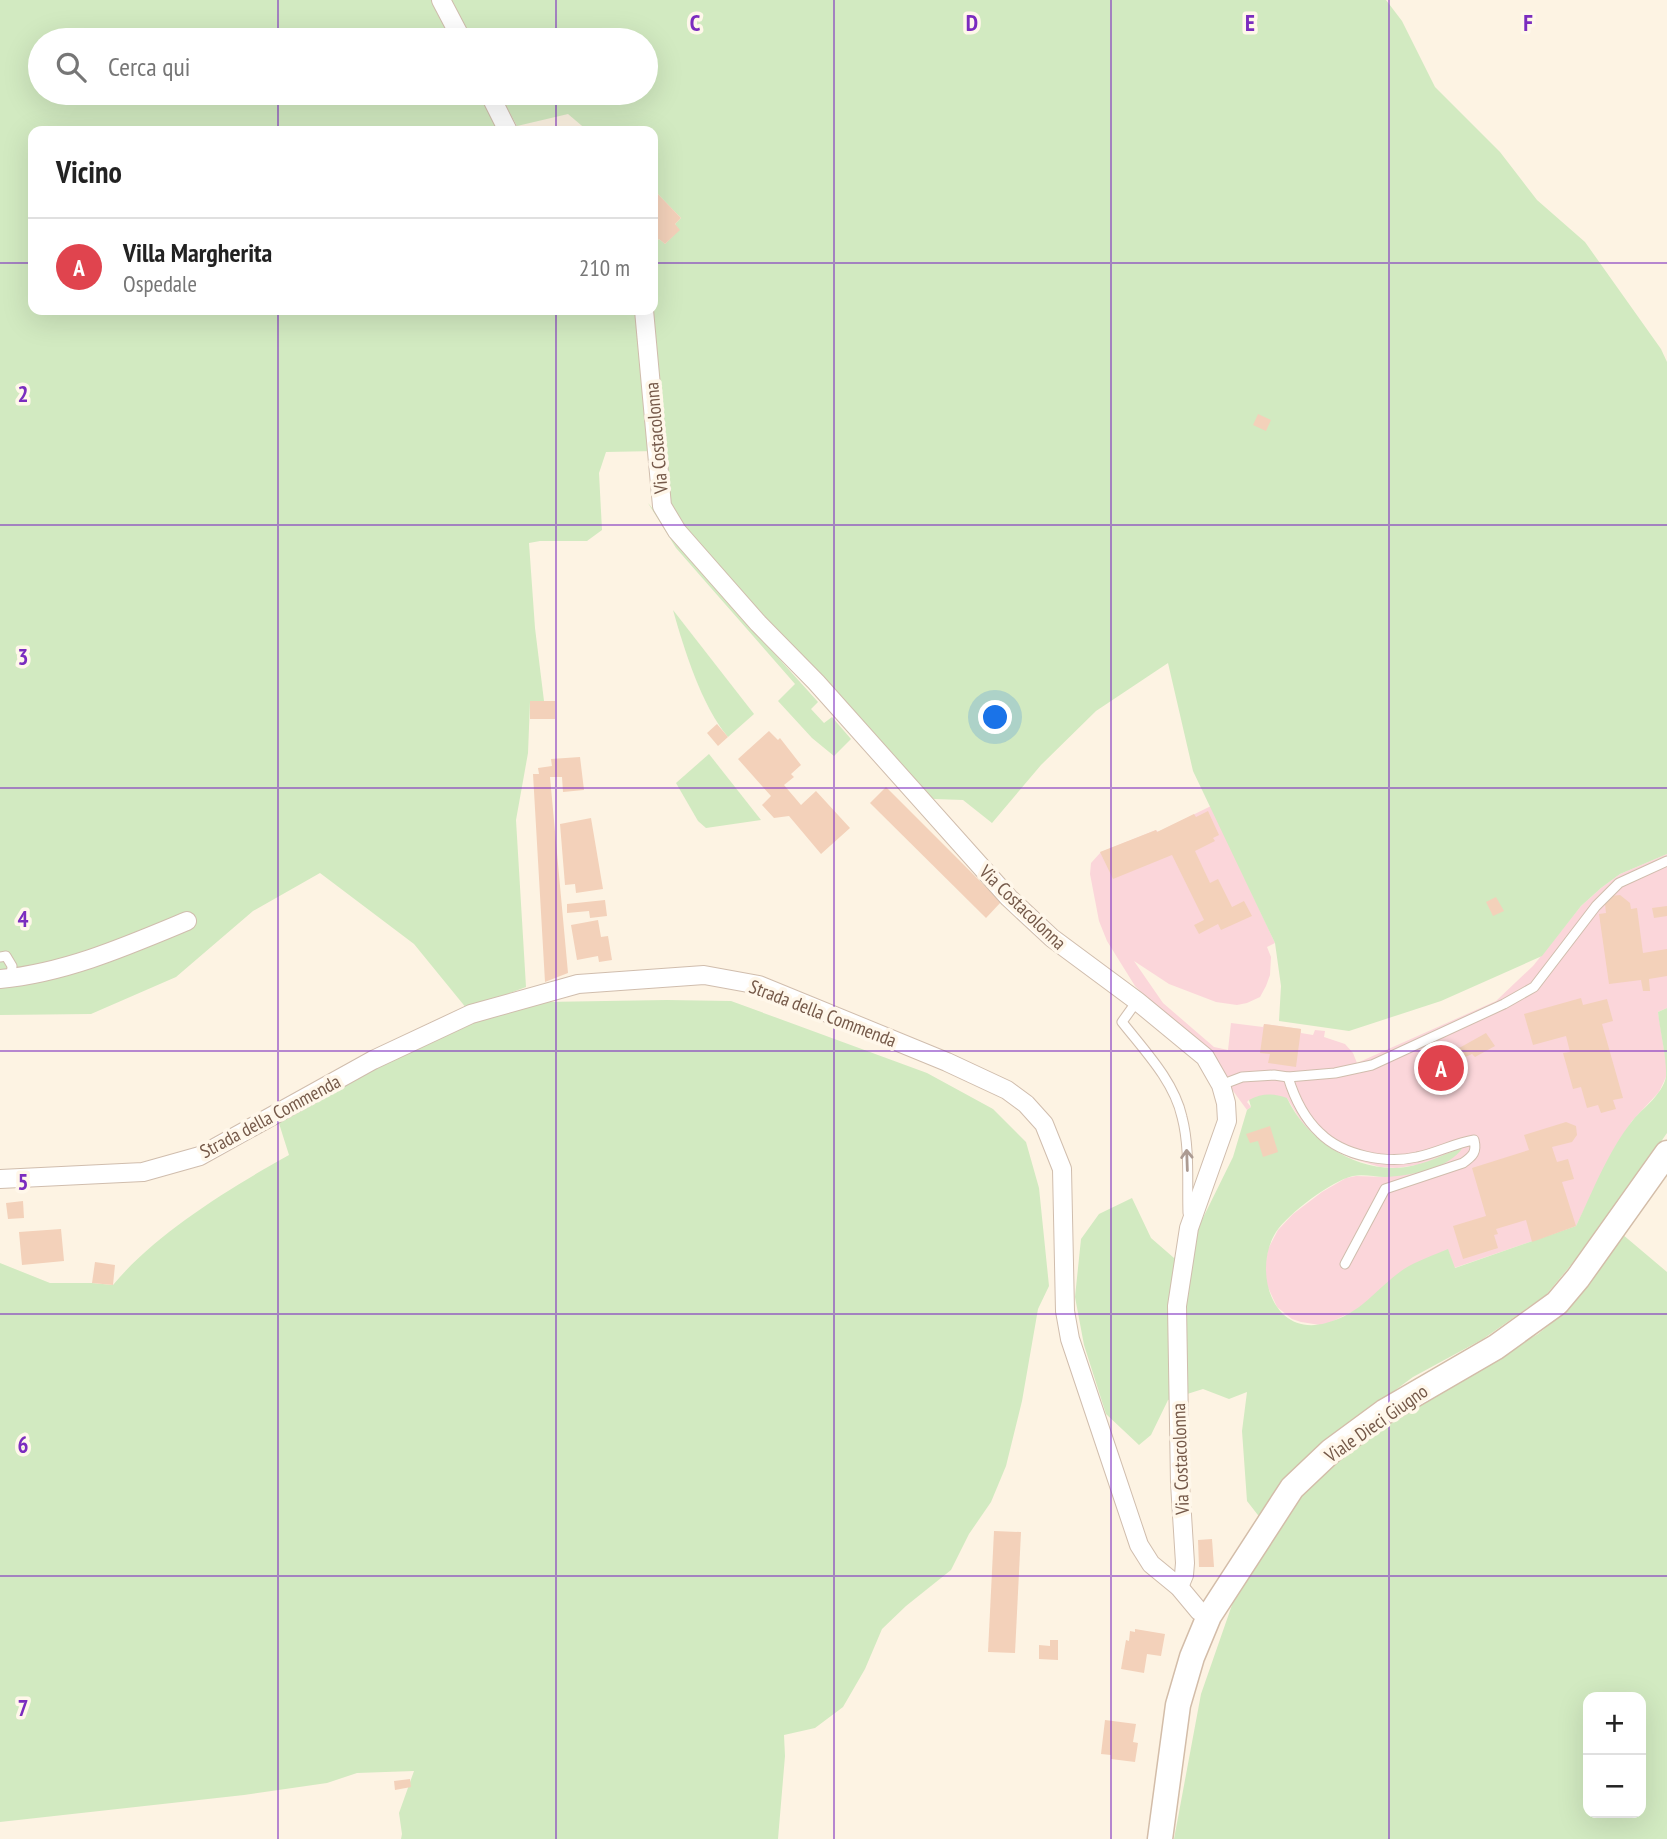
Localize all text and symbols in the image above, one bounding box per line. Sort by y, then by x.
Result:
text: C [690,8,701,37]
text: D [966,8,978,37]
text: E [1245,8,1255,37]
text: F [1523,8,1533,37]
search box [28,28,658,105]
icon: search [52,48,90,86]
text: Cerca qui [108,50,190,83]
text: Vicino [56,152,122,191]
text: Villa Margherita [123,236,272,269]
text: A [73,253,85,282]
text: 210 m [579,253,630,282]
text: Ospedale [123,269,197,298]
text: 2 [18,379,29,408]
street label: Via Costacolonna [639,381,673,496]
text: 3 [18,642,29,671]
your location [978,700,1012,734]
street label: Via Costacolonna [974,859,1072,954]
text: 4 [18,904,29,933]
street label: Strada della Commenda [746,974,900,1052]
pin: A [1418,1042,1464,1094]
street label: Strada della Commenda [196,1069,344,1163]
one-way arrow [1180,1149,1193,1172]
text: 5 [18,1167,29,1196]
street label: Viale Dieci Giugno [1319,1379,1432,1468]
street label: Via Costacolonna [1166,1403,1194,1516]
text: 6 [18,1430,29,1459]
map controls [1583,1692,1646,1818]
button: + [1583,1692,1646,1755]
text: 7 [18,1693,29,1722]
button: − [1583,1755,1646,1818]

